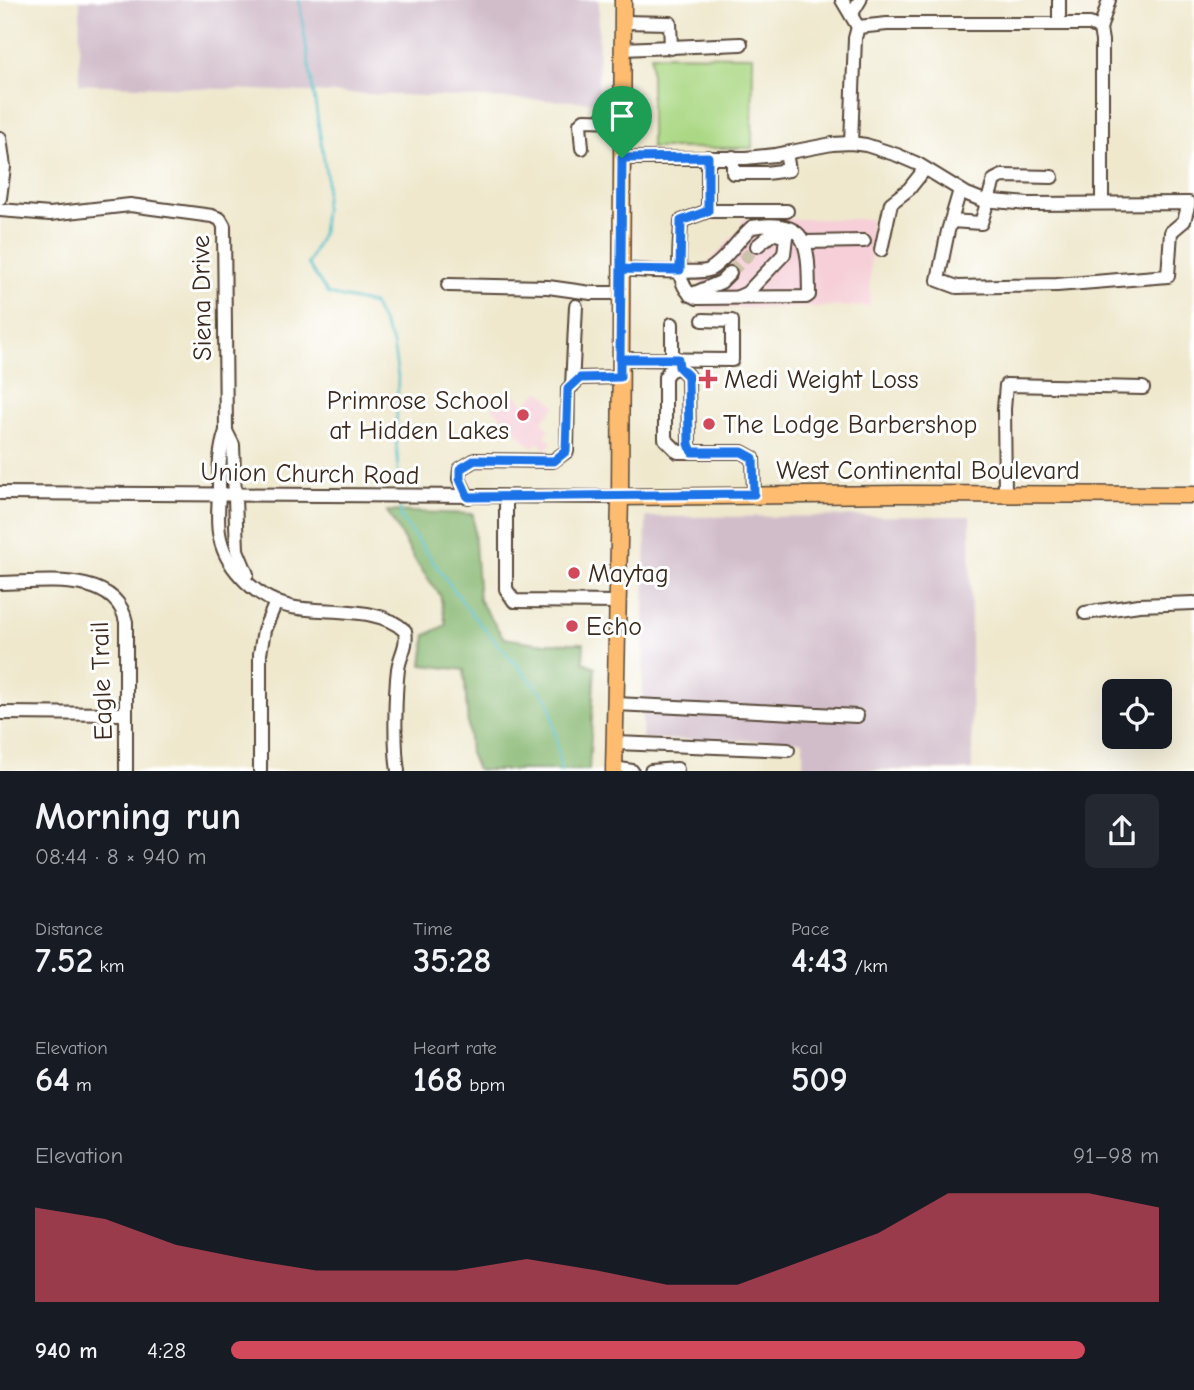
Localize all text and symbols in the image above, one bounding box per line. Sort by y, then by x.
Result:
pin [592,86,652,158]
icon: arrive [603,97,641,135]
street label: Siena Drive [186,235,218,361]
place label: Medi Weight Loss [724,365,918,395]
marker: Medi Weight Loss [698,369,718,389]
place label: Primrose School at Hidden Lakes [327,386,509,446]
marker: Primrose School at Hidden Lakes [515,407,531,423]
place label: The Lodge Barbershop [723,410,977,440]
marker: The Lodge Barbershop [701,416,717,432]
street label: West Continental Boulevard [776,456,1080,486]
street label: Union Church Road [200,457,420,491]
place label: Maytag [588,559,669,589]
marker: Maytag [566,565,582,581]
place label: Echo [586,612,642,642]
marker: Echo [564,618,580,634]
street label: Eagle Trail [85,621,119,741]
map controls [1102,679,1172,749]
button: locate [1102,679,1172,749]
button: share [1085,794,1159,868]
text: Morning run [35,795,241,839]
text: 08:44 · 8 × 940 m [35,843,207,870]
text: Distance [35,918,103,940]
text: Time [413,918,452,940]
text: Pace [791,918,829,940]
text: 7.52 [35,940,93,981]
text: 35:28 [413,940,491,981]
text: 4:43 [791,940,848,981]
text: km [93,955,124,977]
text: /km [848,955,888,977]
text: Elevation [35,1037,108,1059]
text: Heart rate [413,1037,497,1059]
text: kcal [791,1037,823,1059]
text: 64 [35,1059,70,1100]
text: 168 [413,1059,463,1100]
text: 509 [791,1059,848,1100]
text: m [70,1074,92,1096]
text: bpm [463,1074,505,1096]
text: Elevation [35,1142,123,1169]
text: 91–98 m [1073,1142,1159,1169]
text: 940 m [35,1337,97,1364]
text: 4:28 [147,1337,186,1364]

